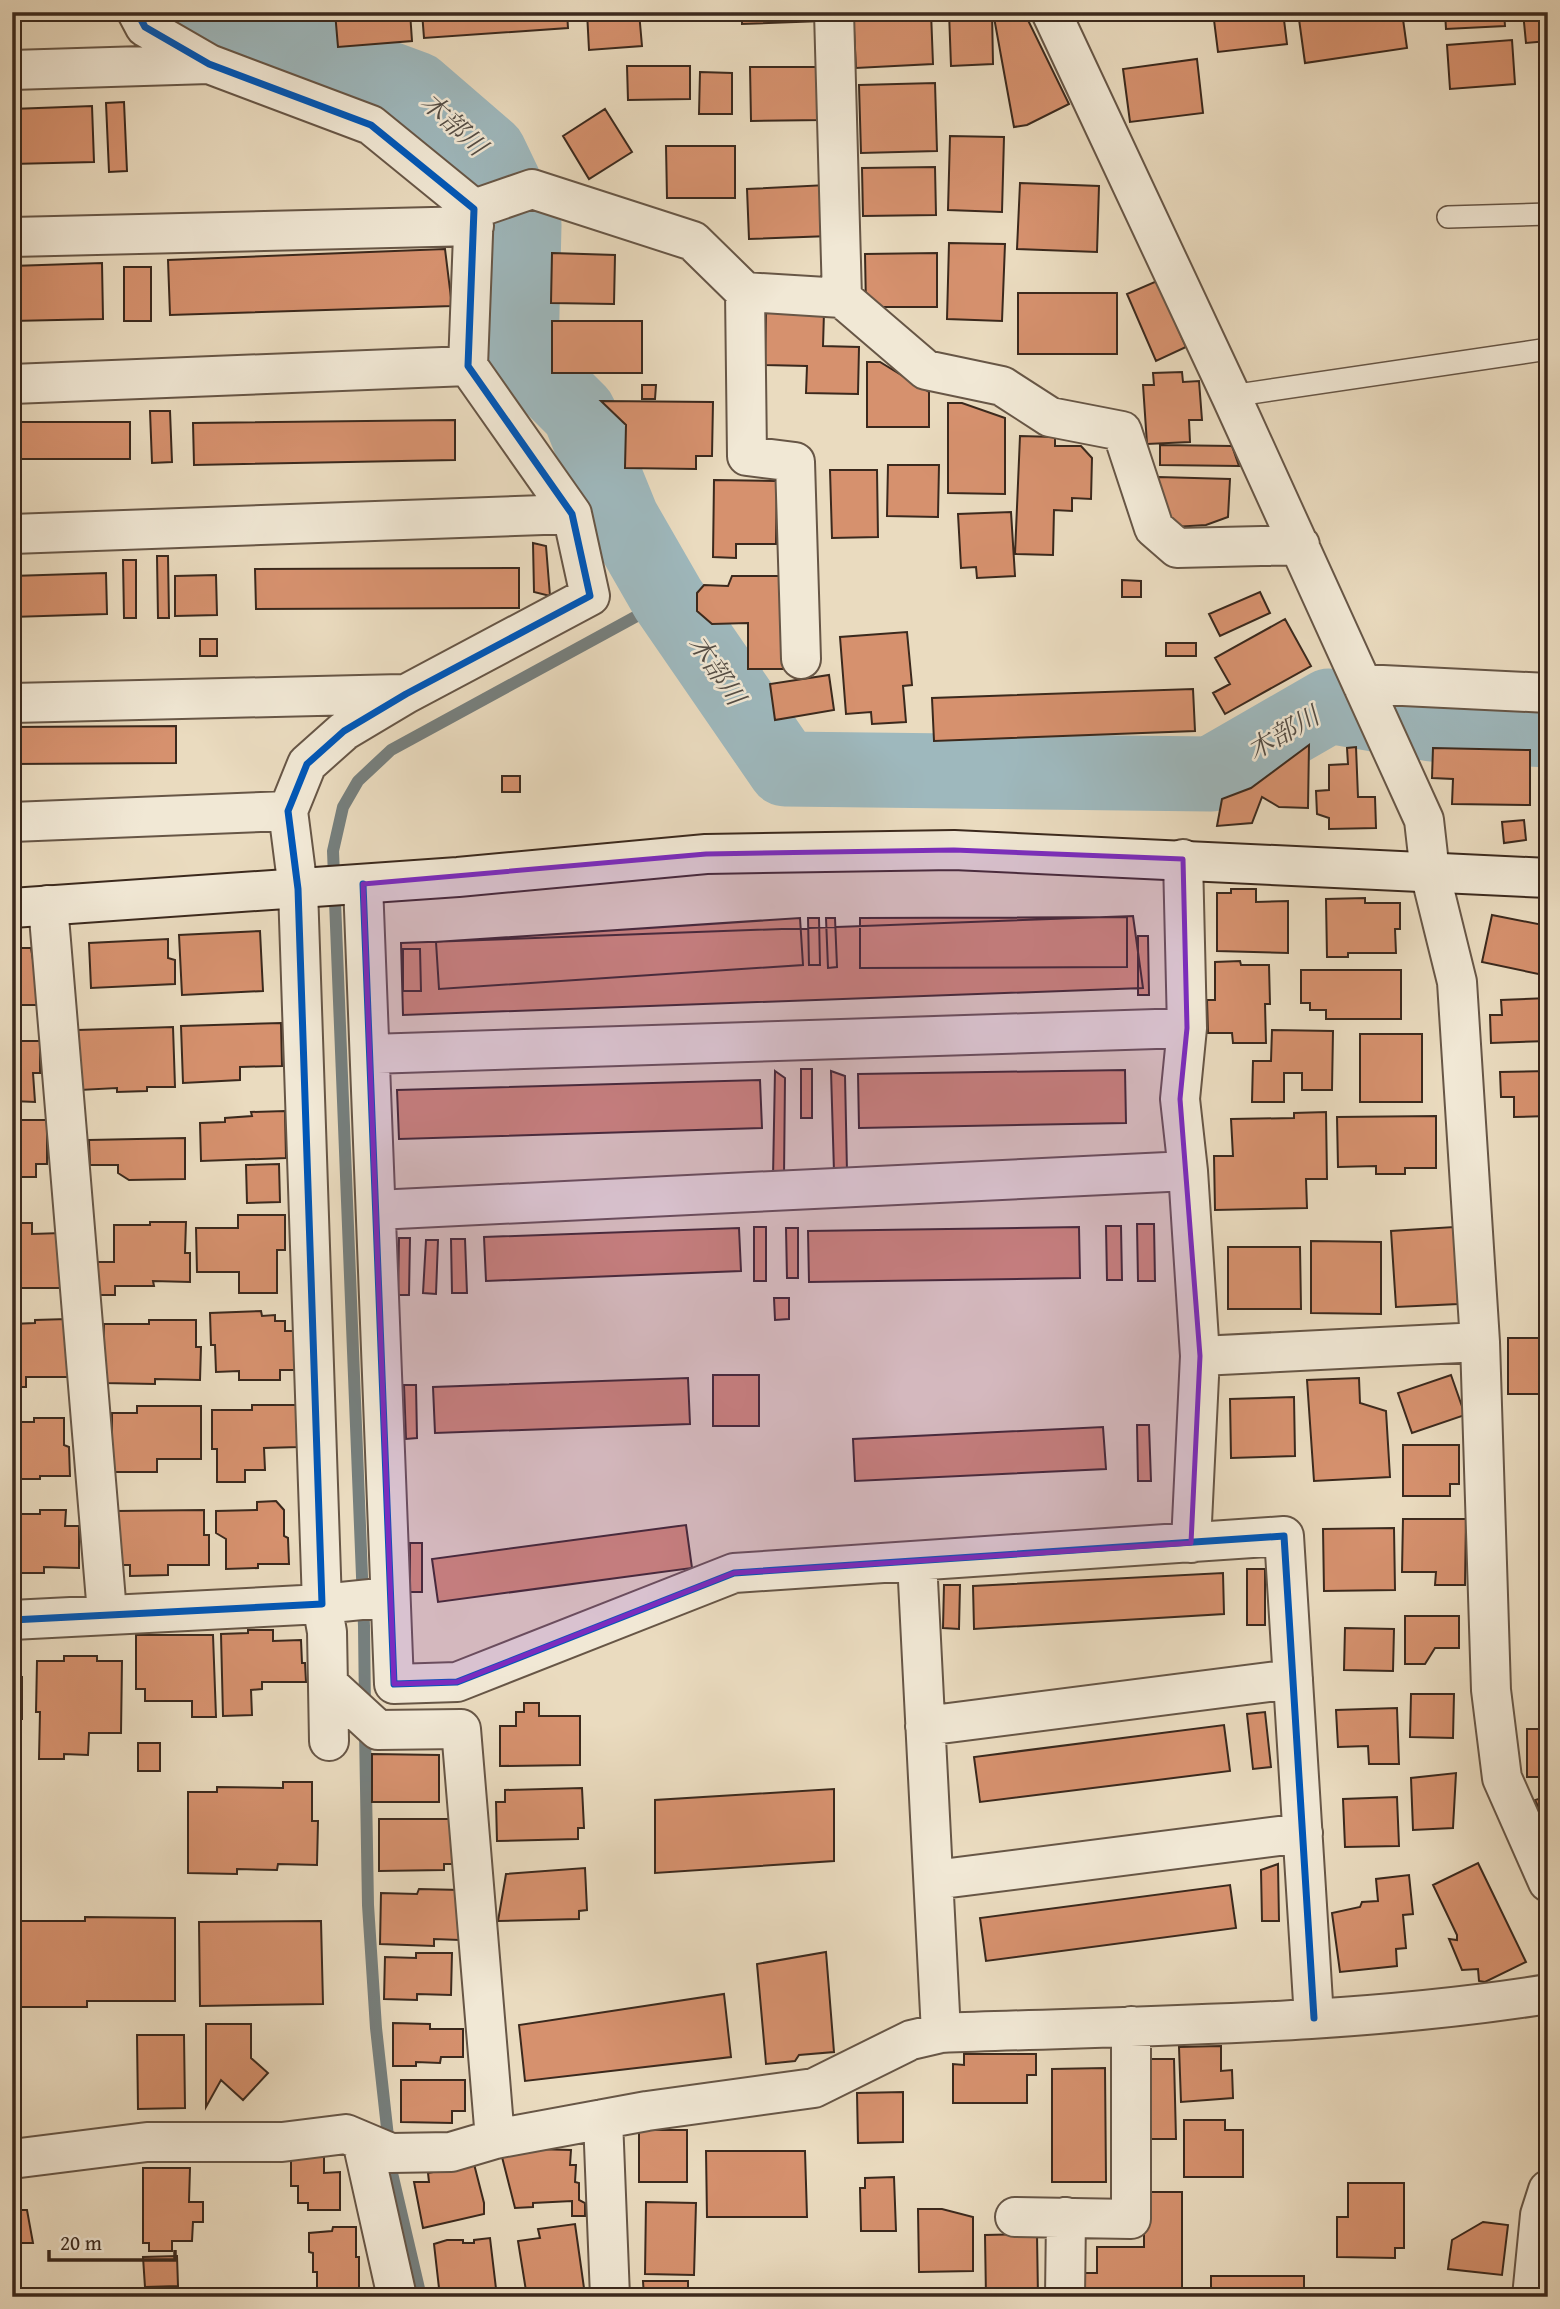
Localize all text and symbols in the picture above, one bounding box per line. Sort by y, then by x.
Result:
water label: 木部川 [413,83,498,167]
water label: 木部川 [679,626,757,715]
water label: 木部川 [1239,695,1329,769]
scale bar [49,2218,175,2262]
text: 20 m [60,2227,102,2258]

